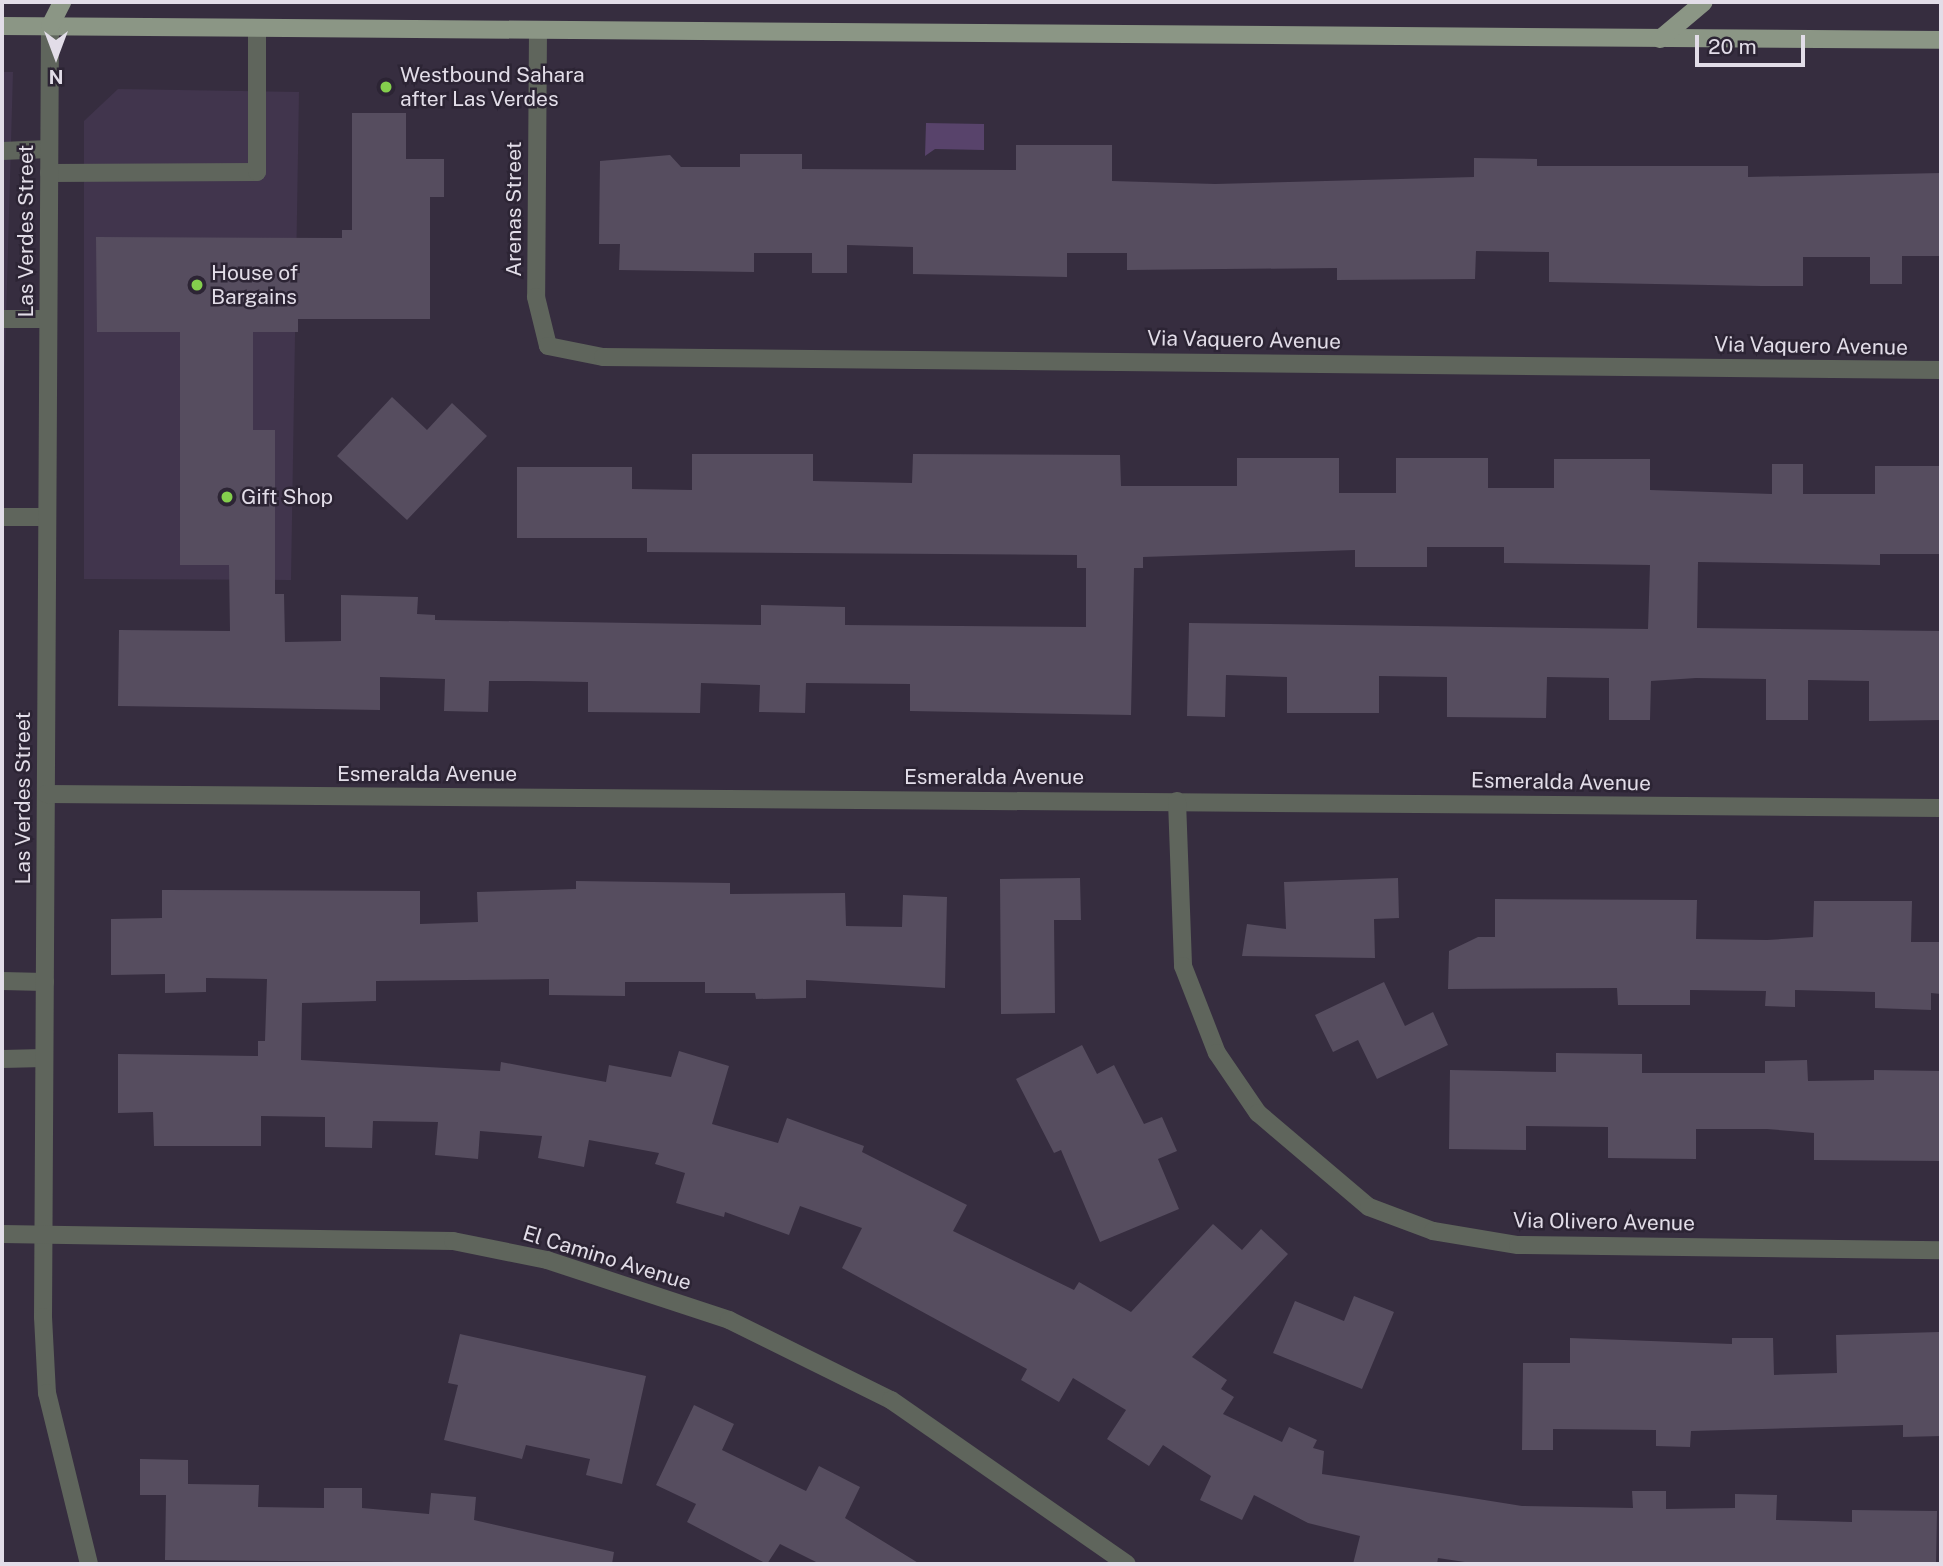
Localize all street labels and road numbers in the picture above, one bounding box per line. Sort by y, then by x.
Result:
street label: Arenas Street [501,141,527,277]
street label: Las Verdes Street [13,144,39,318]
street label: Via Vaquero Avenue [1146,326,1342,354]
street label: Via Vaquero Avenue [1713,332,1909,360]
street label: Las Verdes Street [10,711,36,885]
street label: Esmeralda Avenue [337,761,517,787]
street label: Esmeralda Avenue [904,764,1084,790]
street label: Esmeralda Avenue [1471,768,1651,796]
street label: Via Olivero Avenue [1513,1208,1695,1236]
street label: El Camino Avenue [520,1220,694,1296]

